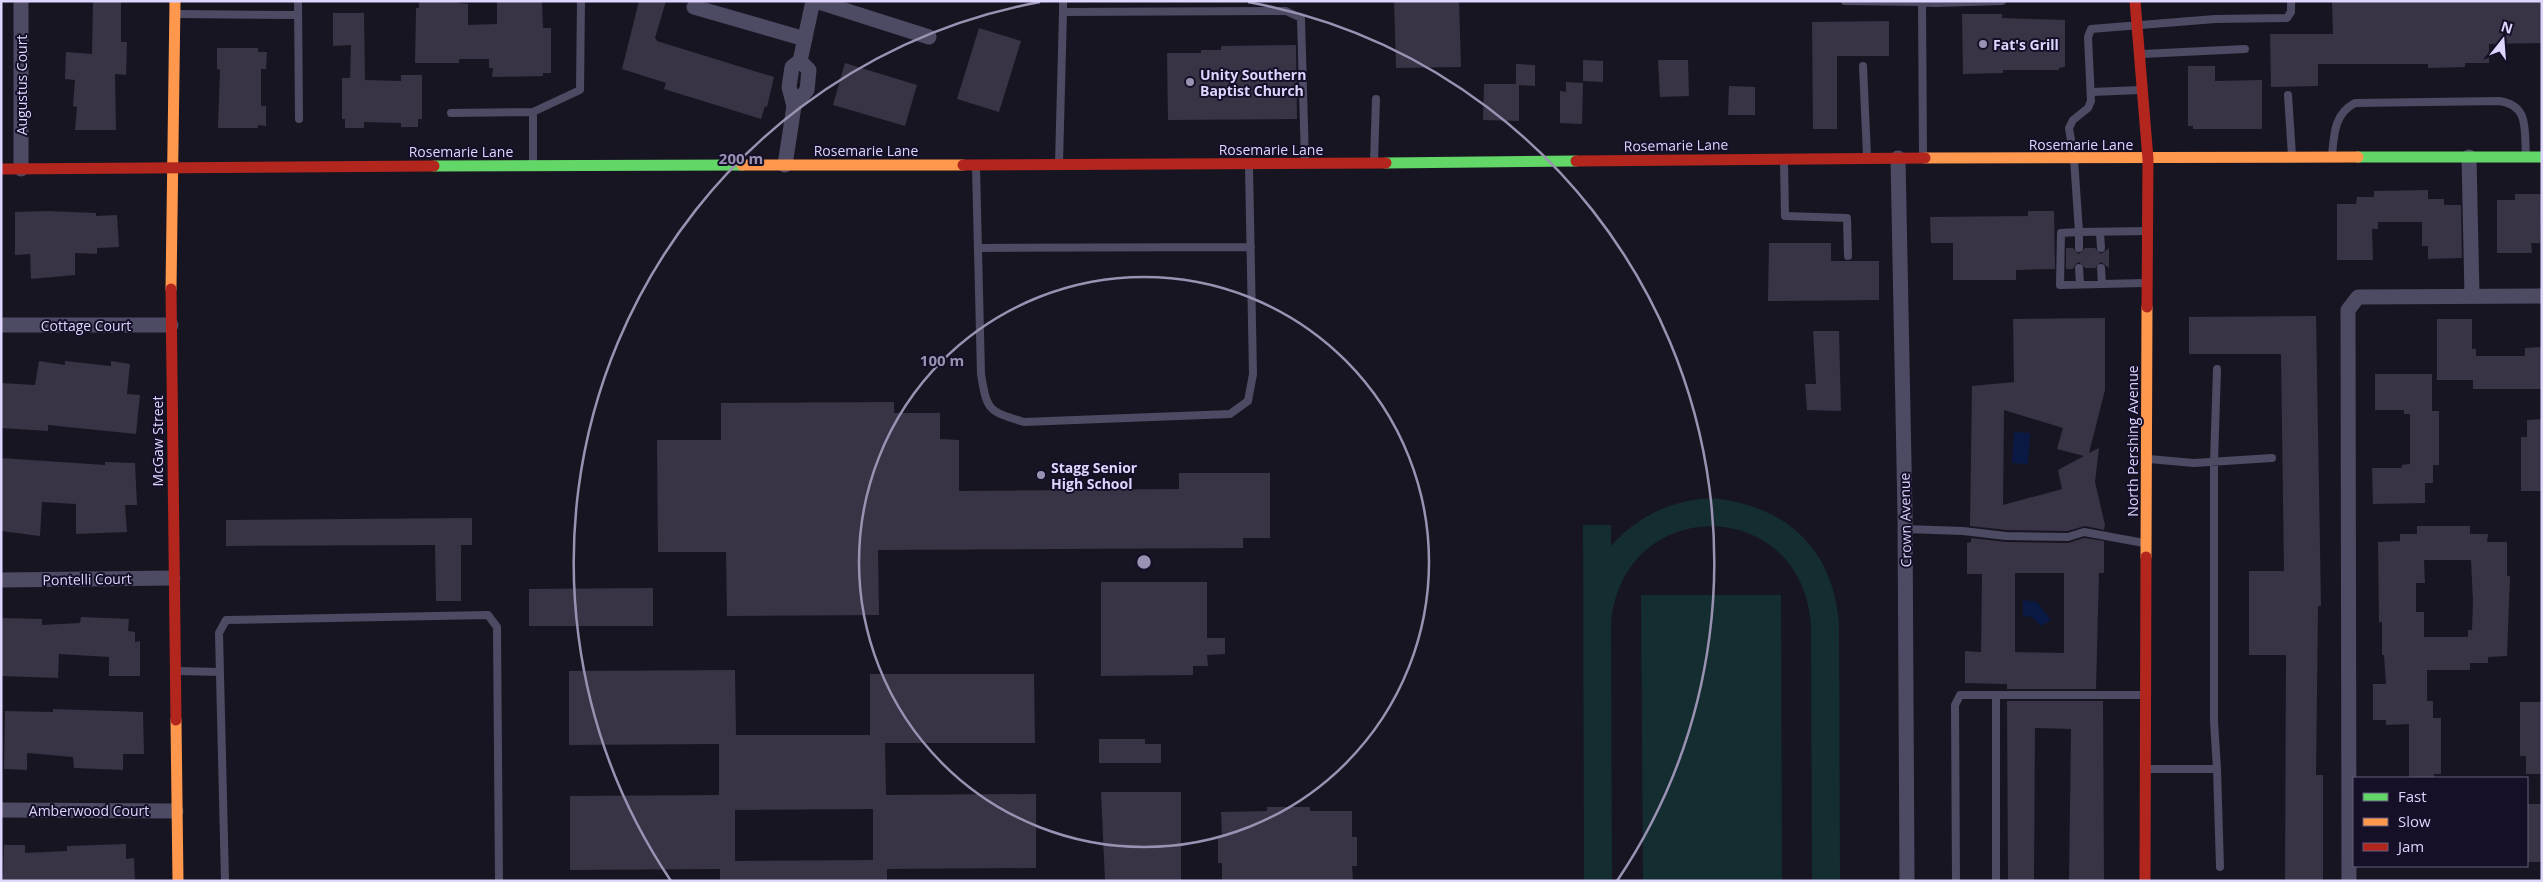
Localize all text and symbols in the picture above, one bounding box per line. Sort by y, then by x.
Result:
north arrow [2478,15,2528,65]
text: N [2499,16,2515,38]
street label: Augustus Court [12,35,31,135]
place label: Fat's Grill [1993,35,2059,54]
marker: Fat's Grill [1977,38,1989,50]
place label: Unity Southern Baptist Church [1200,65,1306,100]
marker: Unity Southern Baptist Church [1184,76,1196,88]
street label: Rosemarie Lane [1624,135,1729,155]
street label: Rosemarie Lane [2029,135,2133,154]
street label: Rosemarie Lane [1219,140,1323,159]
street label: Rosemarie Lane [814,141,918,160]
street label: Rosemarie Lane [409,142,513,161]
text: 200 m [719,148,763,168]
street label: Cottage Court [41,316,131,335]
text: 100 m [920,350,964,370]
street label: North Pershing Avenue [2123,365,2142,517]
street label: McGaw Street [148,396,167,486]
place label: Stagg Senior High School [1051,458,1138,493]
marker: Stagg Senior High School [1035,469,1047,481]
street label: Crown Avenue [1895,472,1915,568]
centre of rings [1135,553,1153,571]
street label: Pontelli Court [42,569,132,589]
legend [2353,777,2528,867]
text: Fast [2398,786,2427,806]
street label: Amberwood Court [29,801,149,820]
text: Slow [2398,811,2431,831]
text: Jam [2396,836,2424,856]

